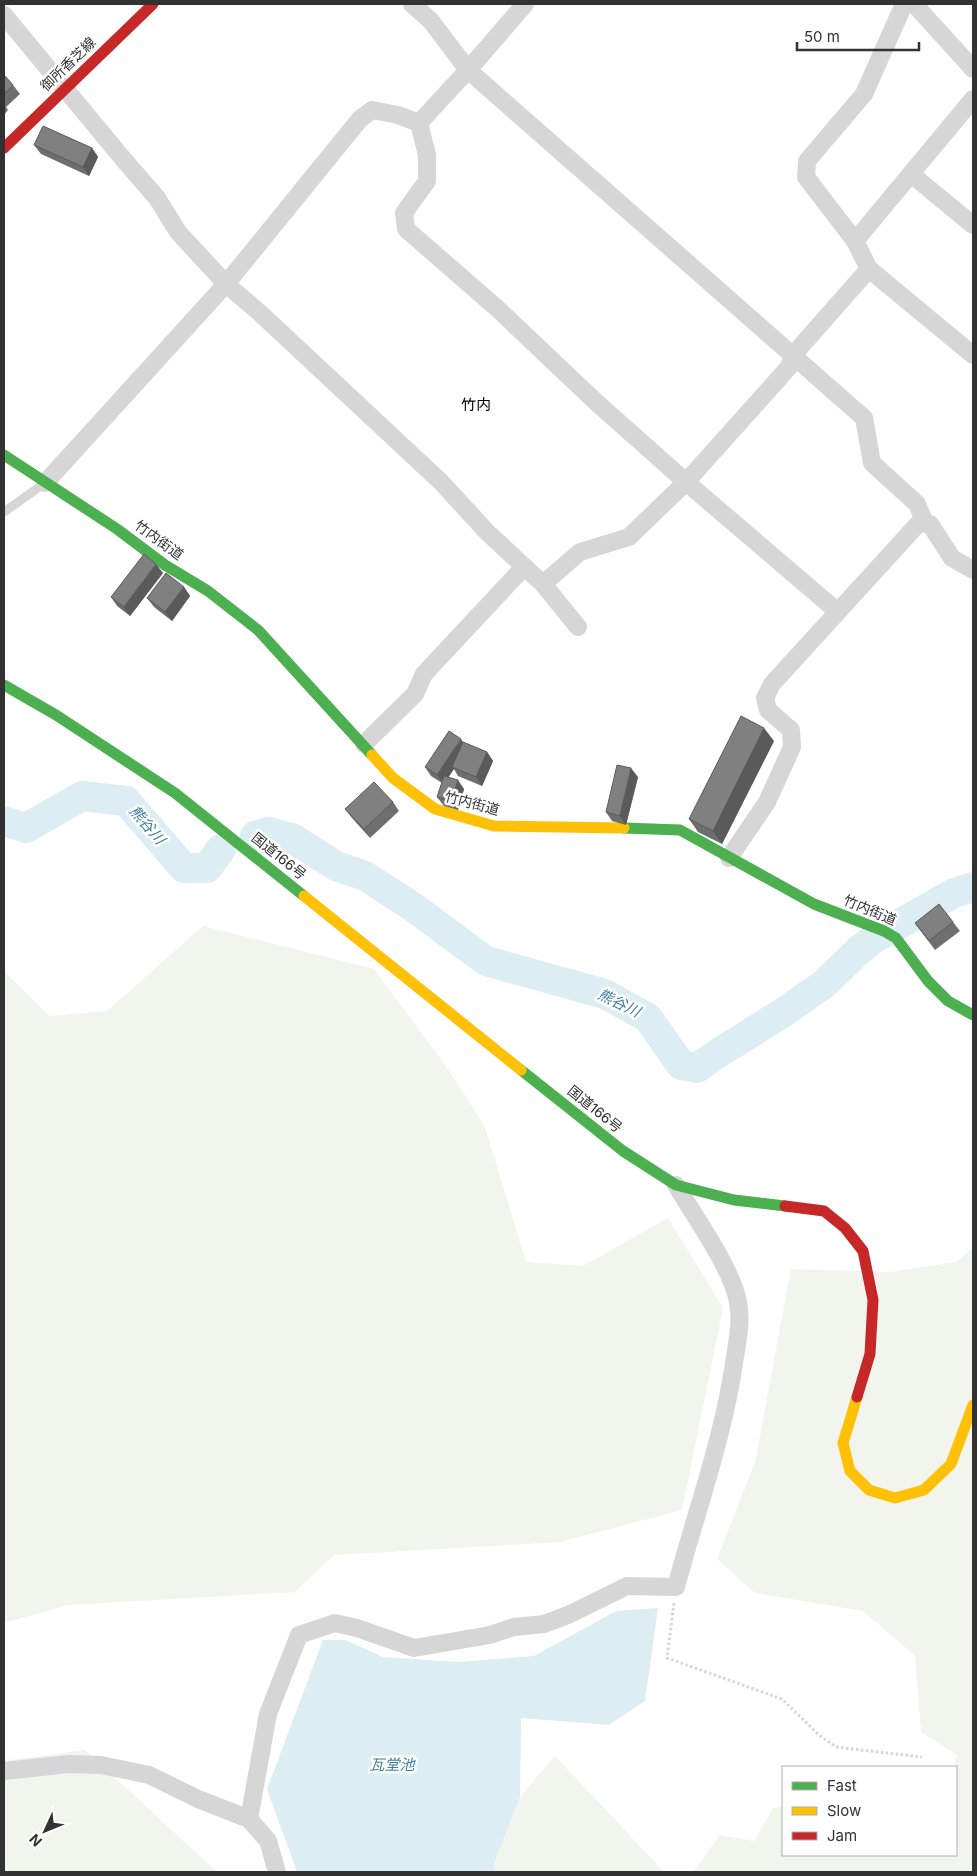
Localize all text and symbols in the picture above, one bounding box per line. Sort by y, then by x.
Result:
scale bar [797,20,920,52]
text: 50 m [804,27,840,46]
street label: 御所香芝線 [37,33,99,94]
district label: 竹内 [461,395,491,414]
street label: 竹内街道 [132,516,187,563]
street label: 竹内街道 [443,787,501,818]
water label: 熊谷川 [125,801,171,849]
street label: 国道166号 [249,829,310,883]
street label: 竹内街道 [841,891,899,928]
water label: 熊谷川 [595,984,645,1022]
street label: 国道166号 [565,1082,626,1136]
water label: 瓦堂池 [369,1755,416,1774]
legend [782,1766,957,1856]
text: Fast [827,1776,857,1795]
text: Slow [827,1801,861,1820]
north arrow [20,1806,70,1856]
text: Jam [827,1826,857,1845]
text: N [25,1831,45,1850]

